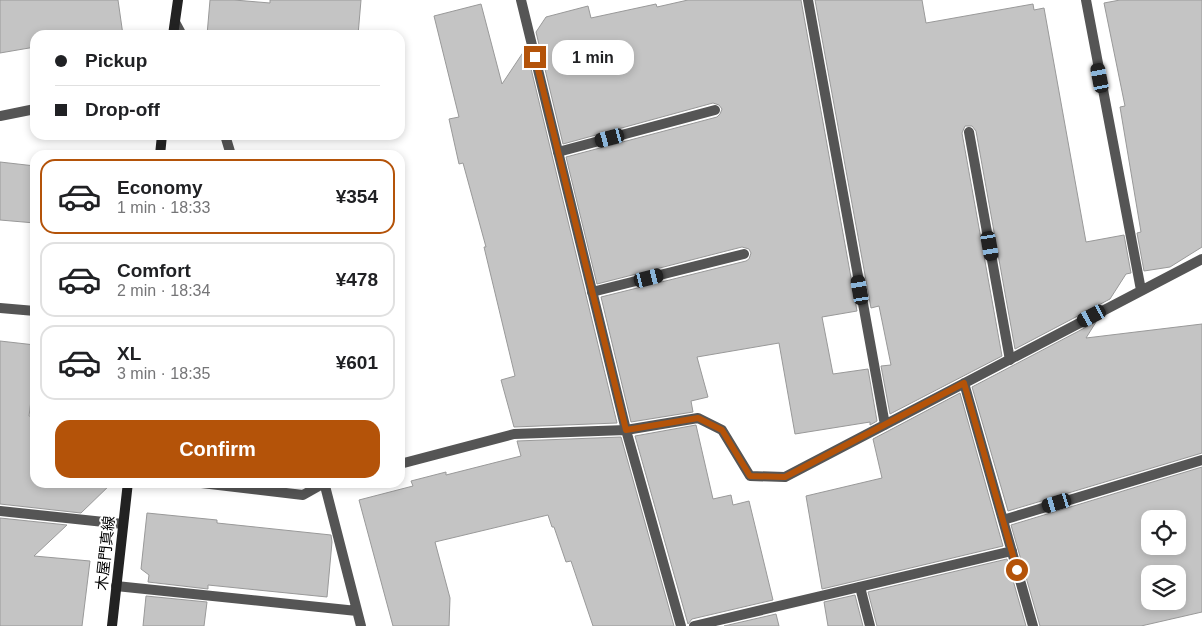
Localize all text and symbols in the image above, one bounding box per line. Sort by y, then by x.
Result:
callout: 1 min [552,40,635,74]
route end [524,46,546,68]
text: 1 min [572,49,614,66]
text: Pickup [85,50,147,71]
car [1089,62,1110,94]
text: Drop-off [85,99,160,120]
car [593,127,626,149]
icon: car [57,174,102,219]
text: Economy [117,177,203,198]
text: ¥354 [336,186,378,207]
text: 1 min · 18:33 [117,199,210,216]
car [980,230,999,262]
icon: car [57,257,102,302]
text: Comfort [117,260,191,281]
car [632,267,665,289]
text: ¥478 [336,269,378,290]
car [850,274,869,306]
text: 2 min · 18:34 [117,282,210,299]
car [1075,302,1108,330]
icon: car [57,340,102,385]
text: XL [117,343,141,364]
text: ¥601 [336,352,378,373]
text: 3 min · 18:35 [117,365,210,382]
button: Confirm [55,420,380,478]
car [1040,491,1073,515]
map controls [1141,510,1186,610]
button: locate [1141,510,1186,555]
street label: 木屋門真線 [93,515,117,591]
route start [1006,559,1028,581]
button: layers [1141,565,1186,610]

